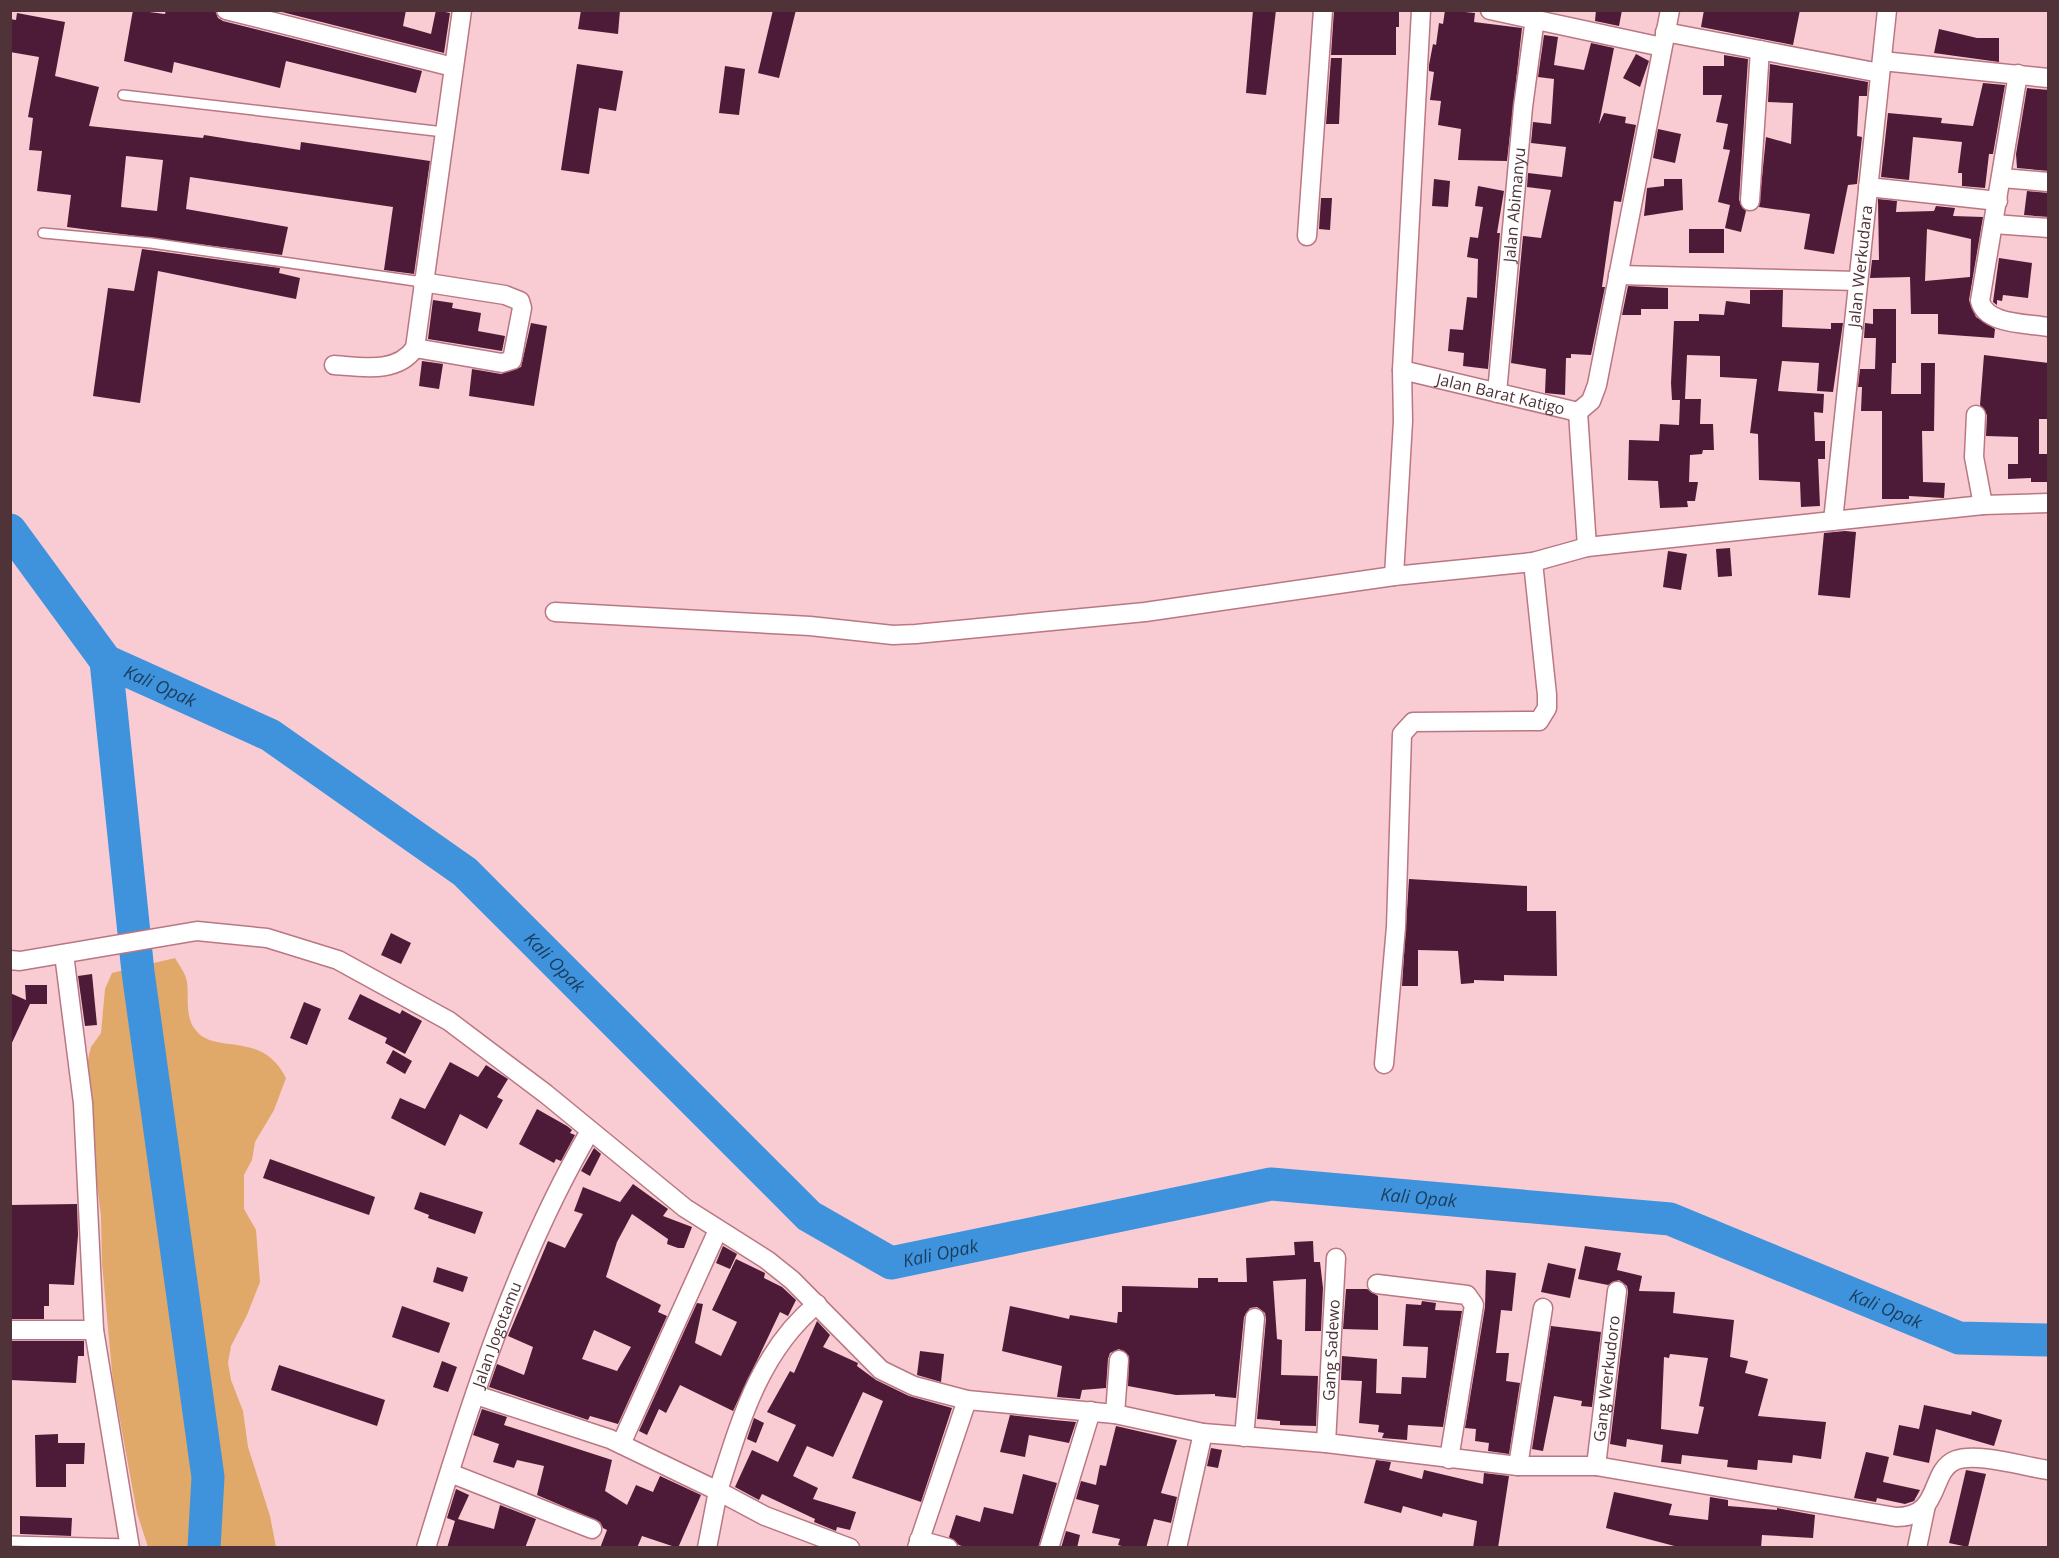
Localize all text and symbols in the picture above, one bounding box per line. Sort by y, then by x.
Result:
street label: Jalan Abimanyu [1498,146,1530,265]
street label: Jalan Werkudara [1842,204,1877,331]
street label: Jalan Barat Katigo [1432,367,1567,420]
water label: Kali Opak [121,659,201,713]
water label: Kali Opak [520,927,591,998]
water label: Kali Opak [1380,1182,1459,1212]
water label: Kali Opak [900,1233,981,1272]
street label: Jalan Jogotamu [466,1278,527,1392]
water label: Kali Opak [1846,1282,1927,1334]
street label: Gang Sadewo [1317,1299,1345,1401]
street label: Gang Werkudoro [1588,1314,1625,1443]

